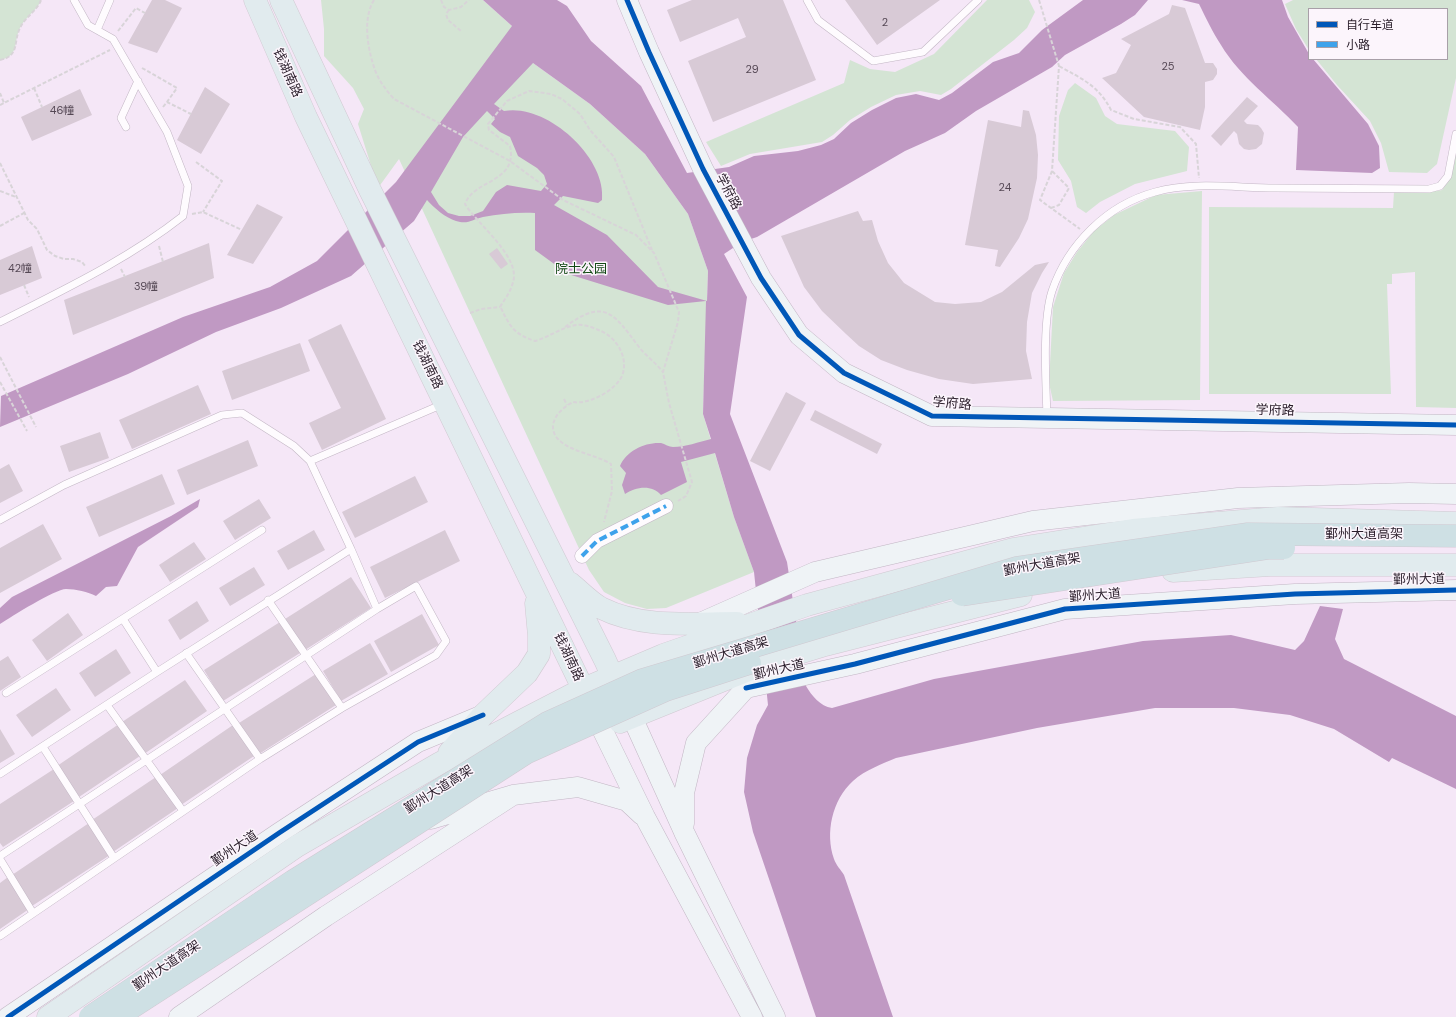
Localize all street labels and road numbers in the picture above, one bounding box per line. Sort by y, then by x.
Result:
street label: 钱湖南路 [269,46,305,100]
street label: 学府路 [712,171,744,213]
street label: 钱湖南路 [409,338,445,392]
street label: 学府路 [932,395,972,413]
street label: 学府路 [1255,403,1295,419]
street label: 鄞州大道高架 [1325,527,1403,543]
street label: 鄞州大道高架 [1002,551,1082,579]
street label: 鄞州大道 [1393,572,1445,588]
street label: 鄞州大道 [1069,586,1121,606]
street label: 钱湖南路 [550,630,586,684]
street label: 鄞州大道高架 [691,634,771,672]
street label: 鄞州大道 [752,657,806,683]
street label: 鄞州大道高架 [402,763,476,817]
street label: 鄞州大道 [209,828,261,870]
street label: 鄞州大道高架 [130,938,204,994]

